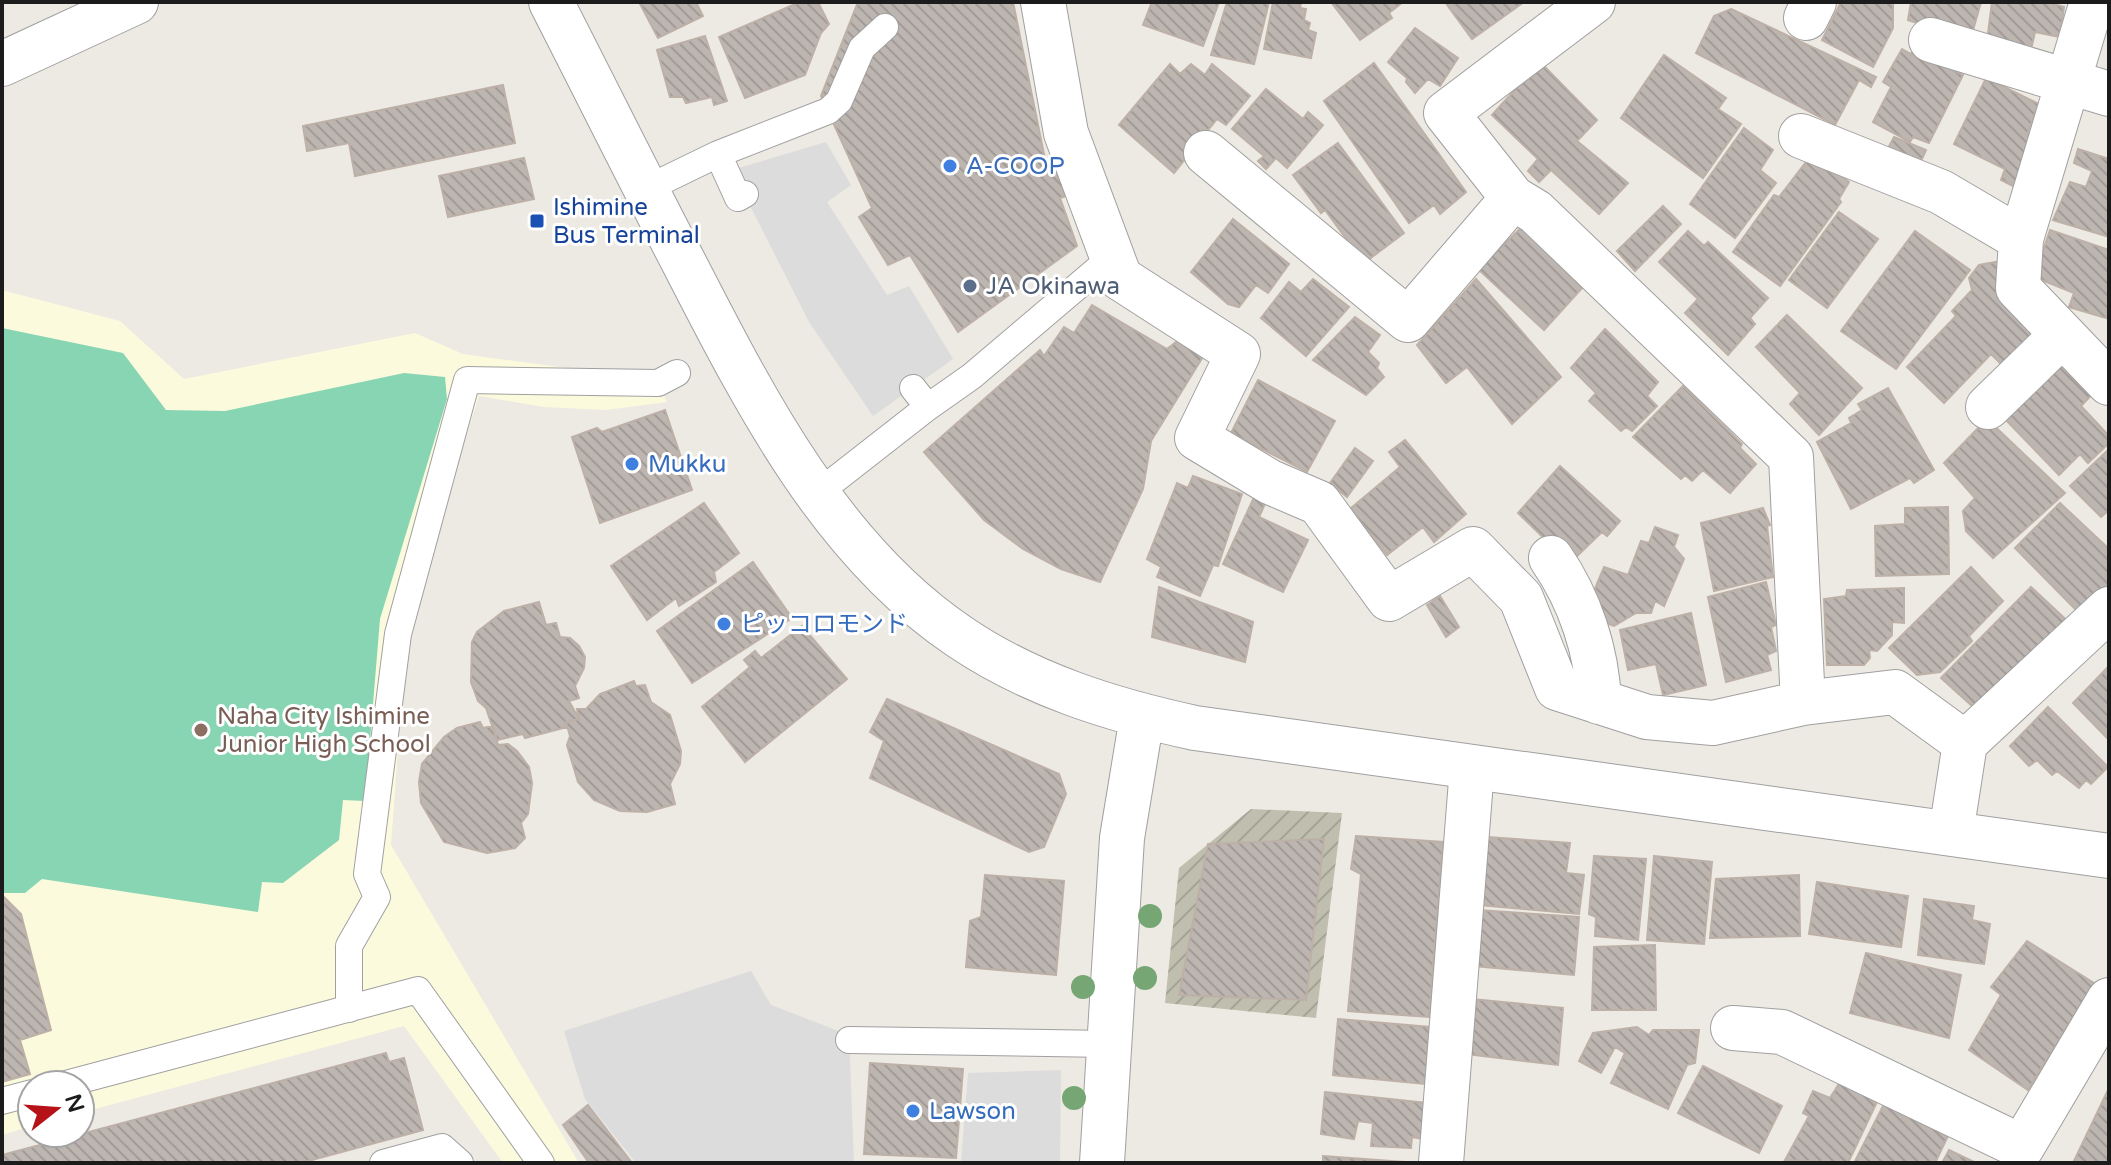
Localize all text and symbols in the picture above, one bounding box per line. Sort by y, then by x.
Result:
place label: A-COOP [966,152,1065,181]
marker: A-COOP [941,157,959,175]
place label: Ishimine Bus Terminal [553,193,700,250]
marker: Ishimine Bus Terminal [528,212,546,230]
place label: JA Okinawa [986,272,1120,301]
marker: JA Okinawa [961,277,979,295]
place label: Mukku [648,450,726,479]
marker: Mukku [623,455,641,473]
place label: ピッコロモンド [740,610,908,639]
marker: ピッコロモンド [715,615,733,633]
place label: Naha City Ishimine Junior High School [217,702,431,759]
marker: Naha City Ishimine Junior High School [192,721,210,739]
north arrow [16,1069,96,1149]
text: N [59,1091,89,1116]
place label: Lawson [929,1097,1016,1126]
marker: Lawson [904,1102,922,1120]

